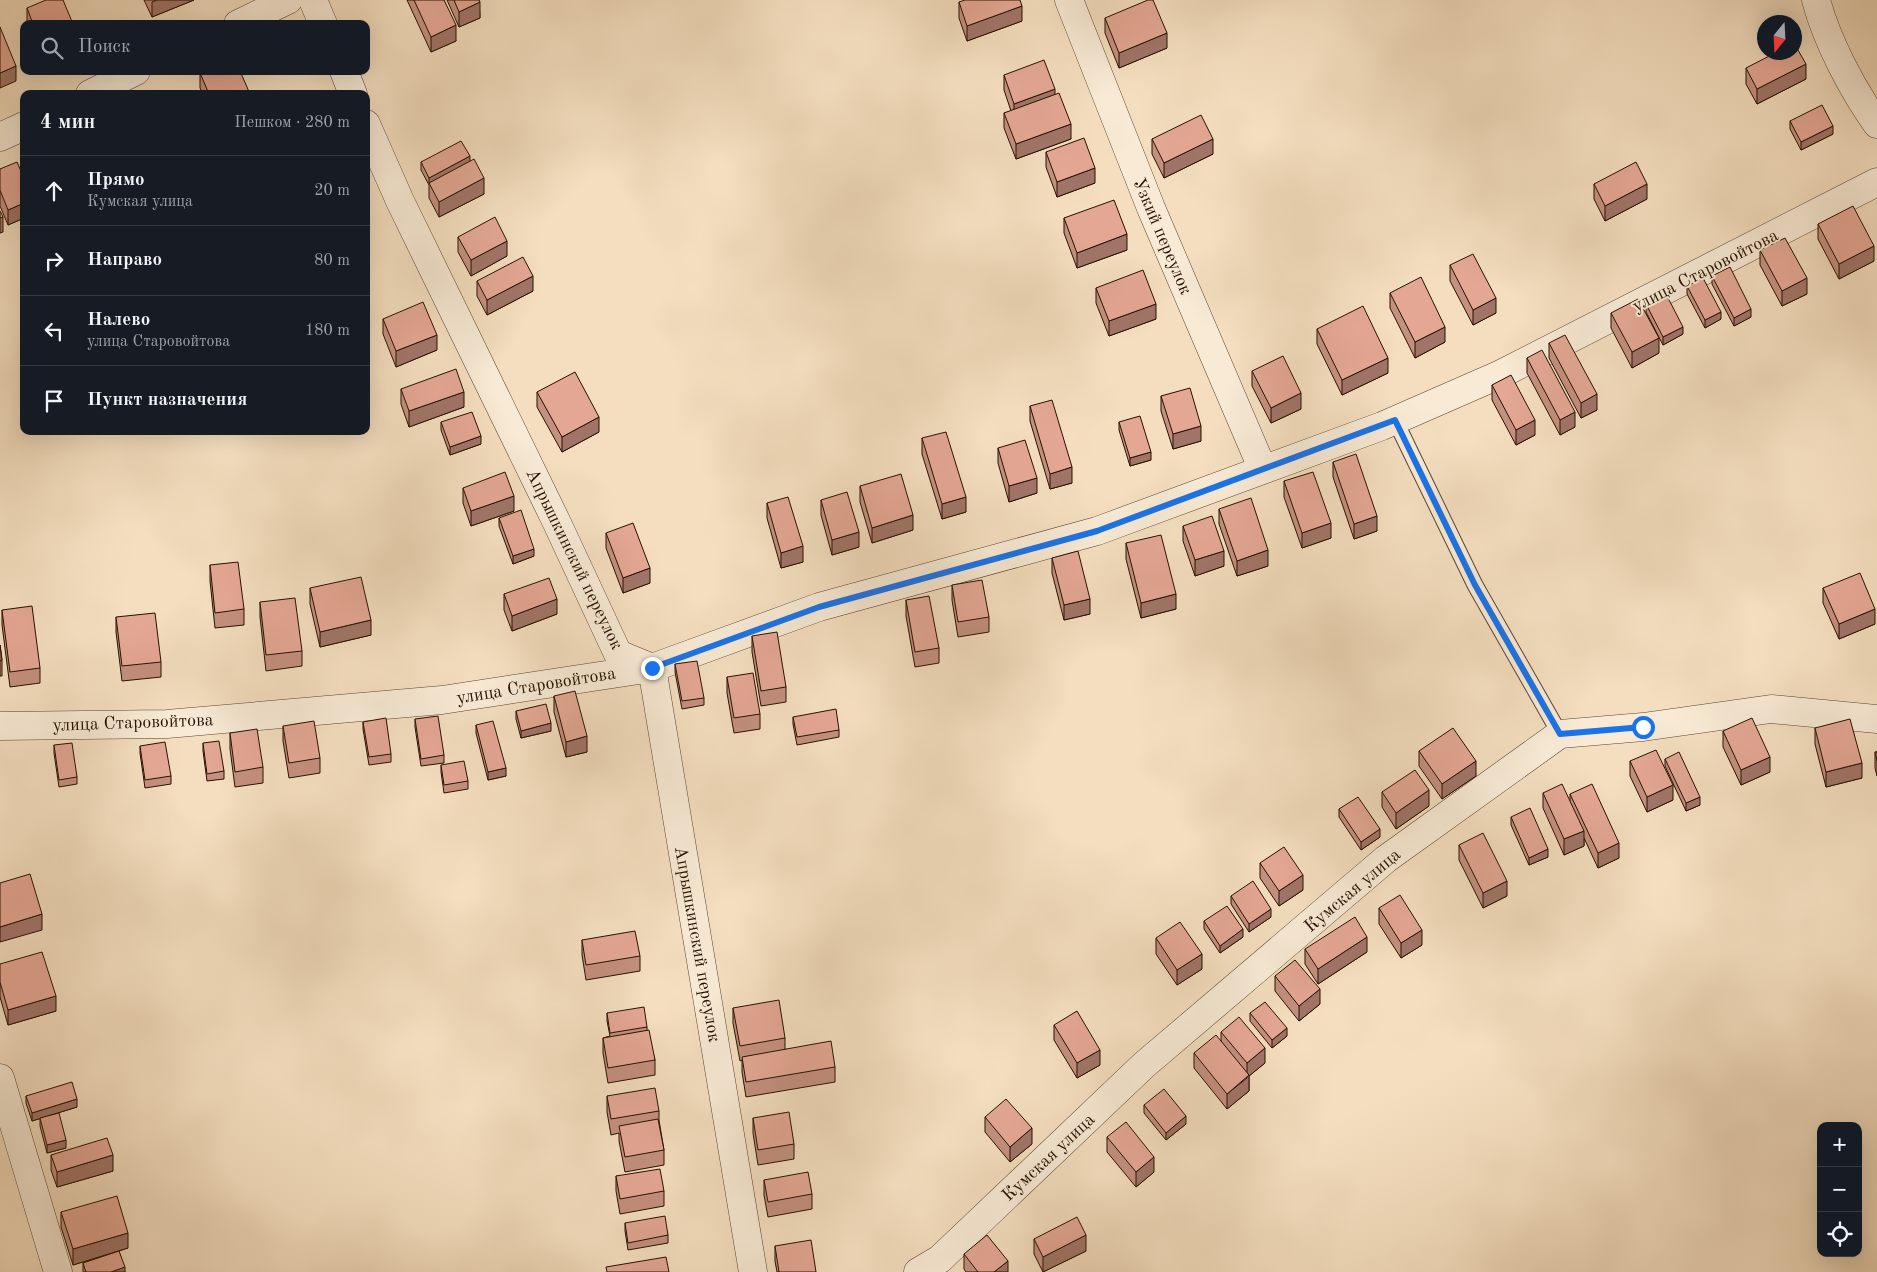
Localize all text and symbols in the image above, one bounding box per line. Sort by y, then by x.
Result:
north arrow [1757,15,1802,60]
search box [20,20,370,75]
icon: search [38,34,66,62]
text: Поиск [78,38,130,57]
text: 4 мин [40,112,95,133]
text: Пешком · 280 m [234,115,350,131]
text: Прямо [87,171,145,190]
street label: Узкий переулок [1129,175,1195,297]
icon: ahead [40,177,68,205]
text: 20 m [314,183,350,199]
text: Кумская улица [87,194,193,210]
street label: улица Старовойтова [1630,226,1781,315]
icon: right [40,247,68,275]
text: Направо [87,251,162,270]
text: 80 m [314,253,350,269]
text: Налево [87,311,150,330]
icon: left [40,317,68,345]
text: 180 m [305,323,350,339]
text: улица Старовойтова [87,334,230,350]
icon: arrive [40,387,68,415]
text: Пункт назначения [87,391,247,410]
street label: Апрышкинский переулок [522,466,626,653]
route end [641,657,664,680]
street label: улица Старовойтова [455,664,617,707]
street label: улица Старовойтова [52,711,214,735]
route start [1632,716,1655,739]
street label: Апрышкинский переулок [671,845,723,1044]
street label: Кумская улица [1301,845,1404,936]
street label: Кумская улица [999,1110,1098,1205]
map controls [1817,1122,1862,1257]
button: + [1817,1122,1862,1167]
button: − [1817,1167,1862,1212]
button: locate [1817,1212,1862,1257]

